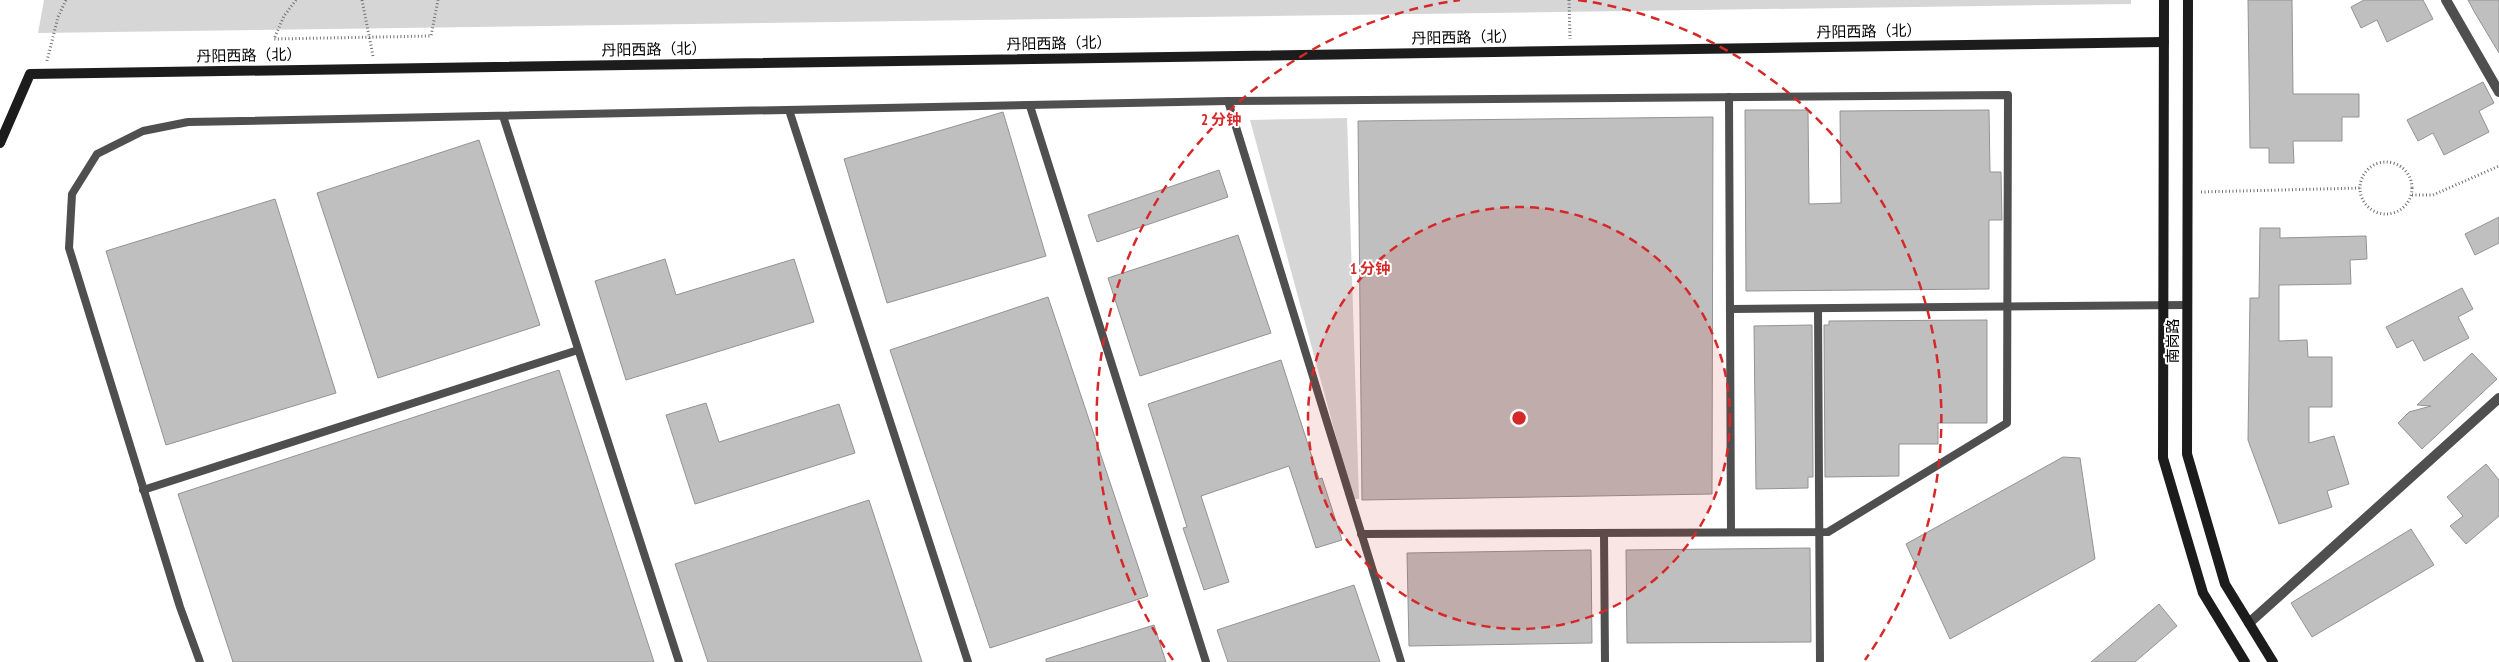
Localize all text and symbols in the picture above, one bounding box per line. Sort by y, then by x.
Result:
street label: 丹阳西路（北） [1816,21,1922,41]
street label: 丹阳西路（北） [1411,27,1517,47]
street label: 丹阳西路（北） [1006,33,1112,53]
street label: 丹阳西路（北） [601,39,707,59]
street label: 丹阳西路（北） [196,45,302,65]
text: 2 分钟 [1201,110,1241,129]
text: 1 分钟 [1350,259,1390,278]
street label: 南岗路 [2163,318,2182,364]
centre of rings [1510,409,1528,427]

